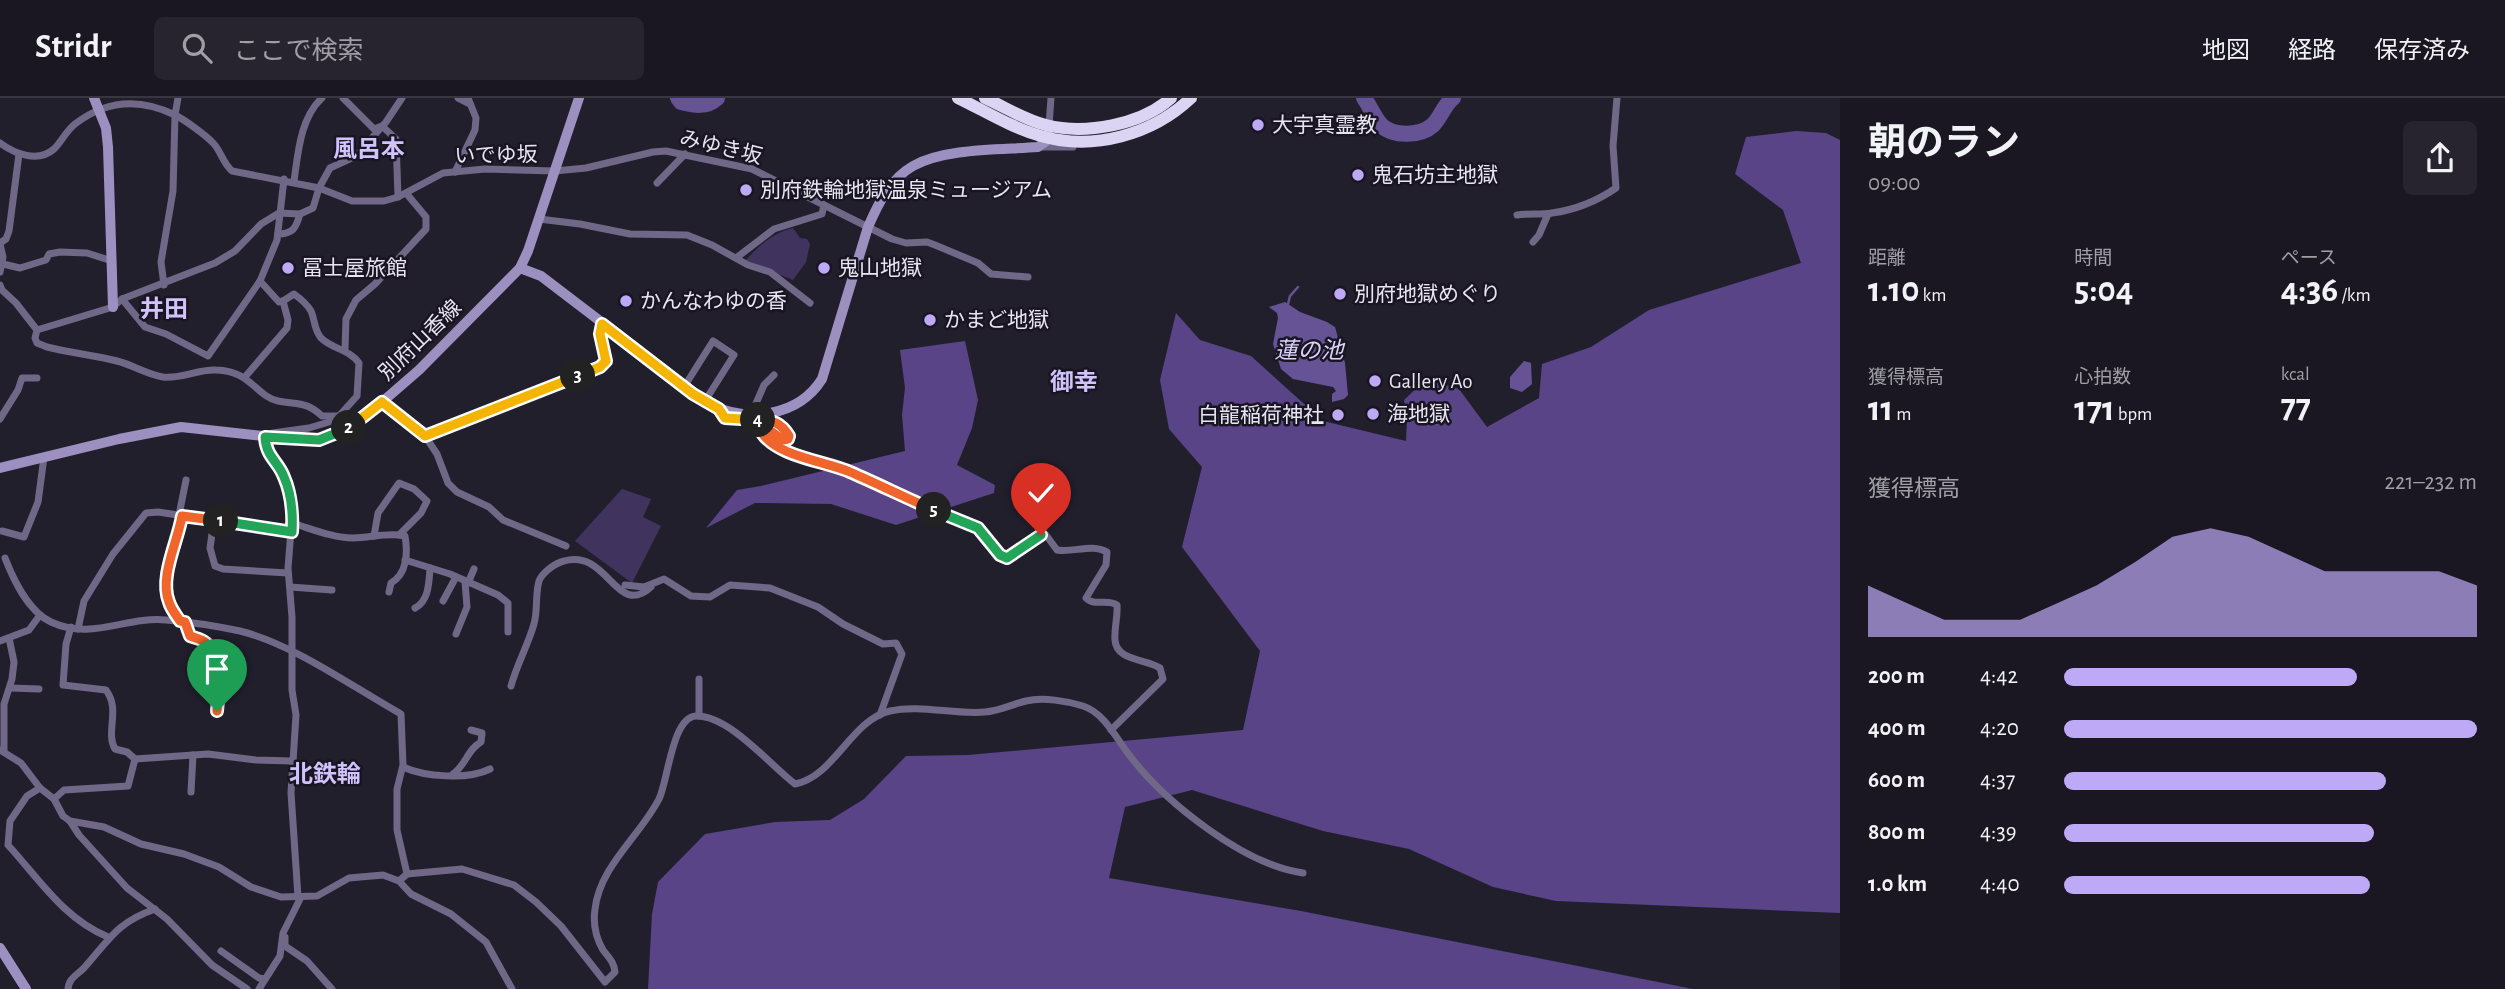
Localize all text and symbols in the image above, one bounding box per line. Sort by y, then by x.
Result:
search box [154,17,644,80]
icon: search [178,29,216,67]
text: Stridr [35,31,112,64]
text: ここで検索 [234,38,364,64]
text: 地図 [2202,39,2250,63]
text: 経路 [2288,39,2336,63]
text: 保存済み [2374,39,2470,63]
place label: 大宇真霊教 [1272,114,1377,136]
marker: 大宇真霊教 [1250,117,1266,133]
button: share [2403,121,2477,195]
text: 朝のラン [1868,125,2020,163]
street label: みゆき坂 [678,126,764,168]
district label: 風呂本 [333,136,405,162]
street label: いでゆ坂 [454,143,538,167]
place label: 鬼石坊主地獄 [1372,164,1498,186]
marker: 鬼石坊主地獄 [1350,167,1366,183]
text: 09:00 [1868,172,1921,195]
place label: 別府鉄輪地獄温泉ミュージアム [760,179,1052,201]
marker: 別府鉄輪地獄温泉ミュージアム [738,182,754,198]
text: 距離 [1868,249,1906,268]
text: 時間 [2074,249,2112,268]
text: ペース [2281,249,2337,268]
place label: 冨士屋旅館 [302,257,407,279]
place label: 鬼山地獄 [838,257,922,279]
marker: 冨士屋旅館 [280,260,296,276]
marker: 鬼山地獄 [816,260,832,276]
text: 1.10 [1868,273,1919,308]
text: 5:04 [2074,273,2133,308]
text: 4:36 [2281,273,2338,308]
place label: 別府地獄めぐり [1354,283,1501,305]
marker: 別府地獄めぐり [1332,286,1348,302]
text: km [1919,286,1946,305]
text: /km [2338,286,2371,305]
place label: かんなわゆの香 [640,290,787,312]
marker: かんなわゆの香 [618,293,634,309]
district label: 井田 [140,296,188,322]
street label: 別府山香線 [375,296,465,384]
place label: かまど地獄 [944,309,1049,331]
marker: かまど地獄 [922,312,938,328]
water label: 蓮の池 [1275,338,1346,363]
pin: 3 [560,358,596,394]
text: kcal [2281,365,2310,384]
text: 3 [573,366,582,385]
text: 獲得標高 [1868,368,1944,387]
text: 心拍数 [2074,368,2131,387]
district label: 御幸 [1050,369,1098,395]
place label: Gallery Ao [1389,371,1473,392]
marker: Gallery Ao [1367,373,1383,389]
text: 77 [2281,389,2311,424]
text: 11 [1868,392,1893,427]
text: 171 [2074,392,2115,427]
pin: 4 [740,402,776,438]
place label: 海地獄 [1387,403,1450,425]
place label: 白龍稲荷神社 [1198,404,1324,426]
text: m [1893,405,1912,424]
text: bpm [2115,405,2152,424]
marker: 海地獄 [1365,406,1381,422]
marker: 白龍稲荷神社 [1330,407,1346,423]
pin: 2 [332,410,366,446]
text: 4 [753,410,762,429]
text: 2 [344,418,353,437]
pin [1011,463,1071,535]
text: 221–232 m [2385,471,2477,494]
icon: check [1022,474,1060,512]
text: 獲得標高 [1868,478,1960,501]
pin: 5 [916,492,951,528]
text: 5 [929,500,938,519]
pin: 1 [204,504,238,538]
text: 1 [217,511,224,530]
pin [187,639,247,711]
icon: arrive [198,650,236,688]
text: 200 m [1868,665,1925,688]
text: 4:42 [1980,665,2018,688]
text: 400 m [1868,717,1926,740]
text: 4:20 [1980,717,2019,740]
district label: 北鉄輪 [289,761,361,787]
text: 600 m [1868,769,1925,792]
text: 4:37 [1980,769,2015,792]
text: 800 m [1868,821,1925,844]
text: 4:39 [1980,821,2017,844]
text: 1.0 km [1868,873,1927,896]
text: 4:40 [1980,873,2020,896]

